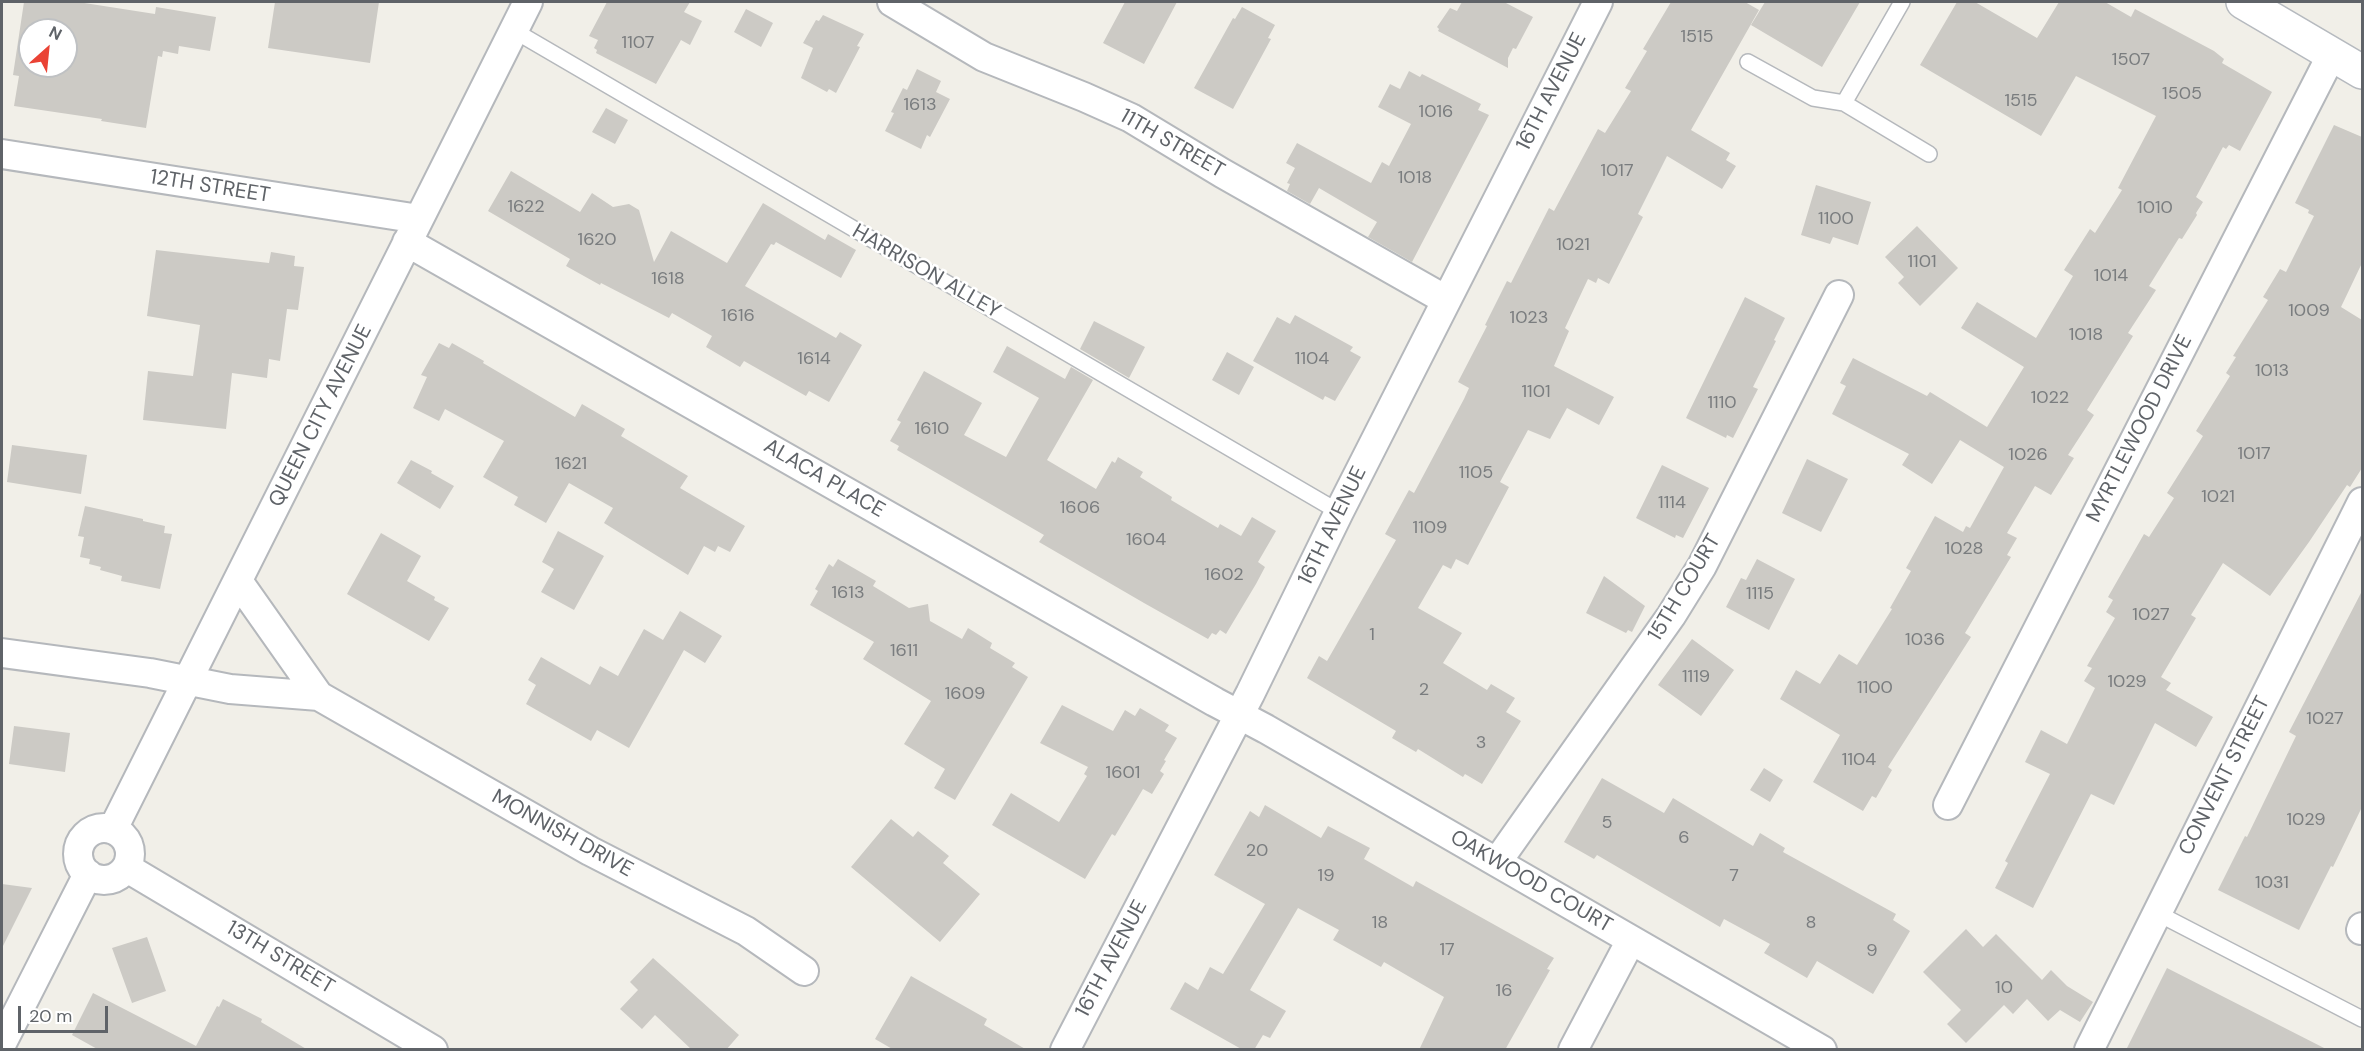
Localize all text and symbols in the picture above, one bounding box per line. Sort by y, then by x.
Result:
north arrow [18,18,78,78]
text: N [46,21,65,45]
house number: 1515 [1680,26,1714,48]
street label: 16TH AVENUE [1512,29,1592,155]
house number: 1107 [622,32,654,54]
house number: 1507 [2112,49,2150,71]
house number: 1505 [2162,83,2202,105]
house number: 1515 [2004,90,2038,112]
house number: 1613 [903,94,937,116]
house number: 1016 [1419,101,1453,123]
street label: 11TH STREET [1115,104,1229,184]
house number: 1017 [1600,160,1634,182]
street label: 12TH STREET [148,165,272,209]
house number: 1018 [1398,167,1432,189]
house number: 1622 [507,196,545,218]
house number: 1010 [2137,197,2173,219]
house number: 1100 [1818,208,1854,230]
street label: HARRISON ALLEY [847,219,1005,325]
house number: 1620 [578,229,616,251]
house number: 1021 [1556,234,1590,256]
house number: 1101 [1907,251,1937,273]
house number: 1014 [2094,265,2128,287]
house number: 1618 [651,268,685,290]
house number: 1009 [2288,300,2330,322]
house number: 1616 [721,305,755,327]
house number: 1023 [1510,307,1548,329]
street label: QUEEN CITY AVENUE [264,321,378,511]
house number: 1018 [2069,324,2103,346]
street label: MYRTLEWOOD DRIVE [2082,331,2198,527]
house number: 1614 [797,348,831,370]
house number: 1104 [1295,348,1329,370]
house number: 1013 [2255,360,2289,382]
house number: 1101 [1521,381,1551,403]
house number: 1022 [2031,387,2069,409]
house number: 1110 [1707,392,1737,414]
house number: 1610 [915,418,949,440]
street label: ALACA PLACE [759,434,889,524]
house number: 1017 [2237,443,2271,465]
house number: 1026 [2008,444,2048,466]
house number: 1621 [555,453,587,475]
house number: 1105 [1459,462,1493,484]
street label: 16TH AVENUE [1293,463,1373,589]
house number: 1021 [2201,486,2235,508]
house number: 1114 [1658,492,1686,514]
house number: 1606 [1060,497,1100,519]
house number: 1109 [1413,517,1447,539]
house number: 1604 [1126,529,1166,551]
street label: 15TH COURT [1643,530,1727,646]
house number: 1028 [1945,538,1983,560]
house number: 1602 [1204,564,1244,586]
house number: 1613 [831,582,865,604]
house number: 1115 [1746,583,1774,605]
house number: 1027 [2132,604,2170,626]
house number: 1 [1369,624,1375,646]
house number: 1036 [1905,629,1945,651]
house number: 1611 [890,640,918,662]
house number: 1119 [1682,666,1710,688]
house number: 1029 [2107,671,2147,693]
house number: 1100 [1857,677,1893,699]
house number: 2 [1419,679,1429,701]
house number: 1609 [945,683,985,705]
street label: CONVENT STREET [2174,692,2276,860]
house number: 1027 [2306,708,2344,730]
house number: 3 [1476,732,1486,754]
house number: 1104 [1842,749,1876,771]
house number: 1601 [1106,762,1140,784]
street label: MONNISH DRIVE [487,785,637,883]
house number: 1029 [2286,809,2326,831]
house number: 5 [1602,812,1612,834]
street label: OAKWOOD COURT [1445,825,1617,939]
house number: 6 [1678,827,1690,849]
house number: 20 [1246,840,1268,862]
house number: 19 [1318,865,1334,887]
house number: 7 [1729,865,1739,887]
house number: 1031 [2255,872,2289,894]
street label: 16TH AVENUE [1071,896,1153,1022]
house number: 18 [1372,912,1388,934]
house number: 8 [1806,912,1816,934]
street label: 13TH STREET [221,916,339,1000]
house number: 17 [1439,939,1455,961]
house number: 9 [1866,940,1878,962]
house number: 10 [1995,977,2013,999]
house number: 16 [1496,980,1512,1002]
scale bar [21,994,111,1032]
text: 20 m [29,1004,72,1028]

